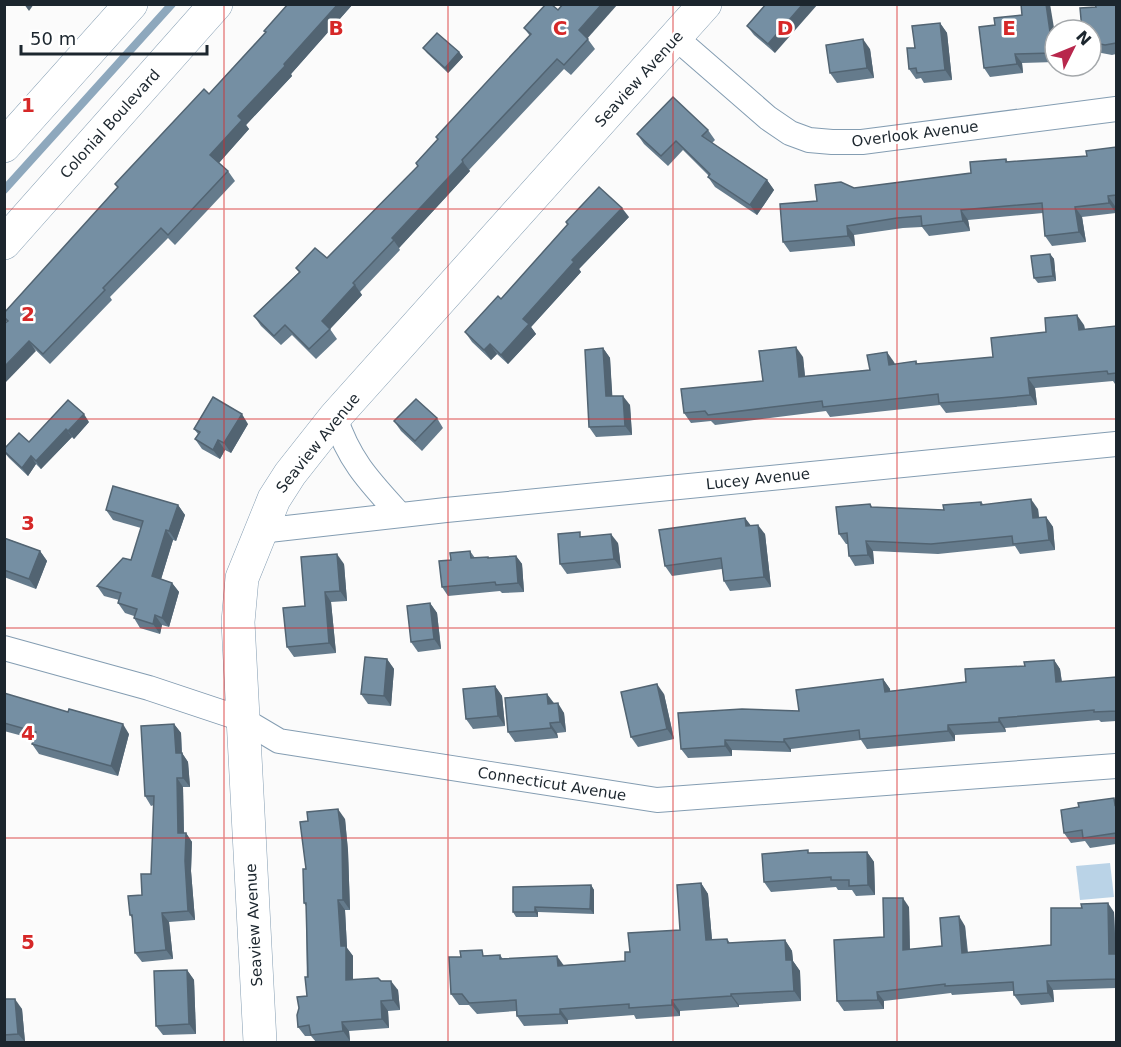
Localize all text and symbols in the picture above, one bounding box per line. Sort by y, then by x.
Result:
text: B [328,16,344,40]
text: C [553,16,567,40]
text: D [777,16,793,40]
text: E [1002,16,1016,40]
scale bar [21,18,207,56]
north arrow [1043,18,1103,78]
street label: Seaview Avenue [591,27,687,131]
text: N [1072,27,1095,49]
text: 50 m [30,28,76,49]
street label: Colonial Boulevard [56,66,164,182]
text: 1 [21,93,35,117]
street label: Overlook Avenue [850,117,980,151]
text: 2 [21,302,35,326]
street label: Seaview Avenue [272,390,364,496]
street label: Lucey Avenue [705,465,811,493]
text: 3 [21,511,35,535]
text: 4 [21,721,35,745]
street label: Connecticut Avenue [476,763,628,805]
street label: Seaview Avenue [242,863,266,987]
text: 5 [21,930,35,954]

